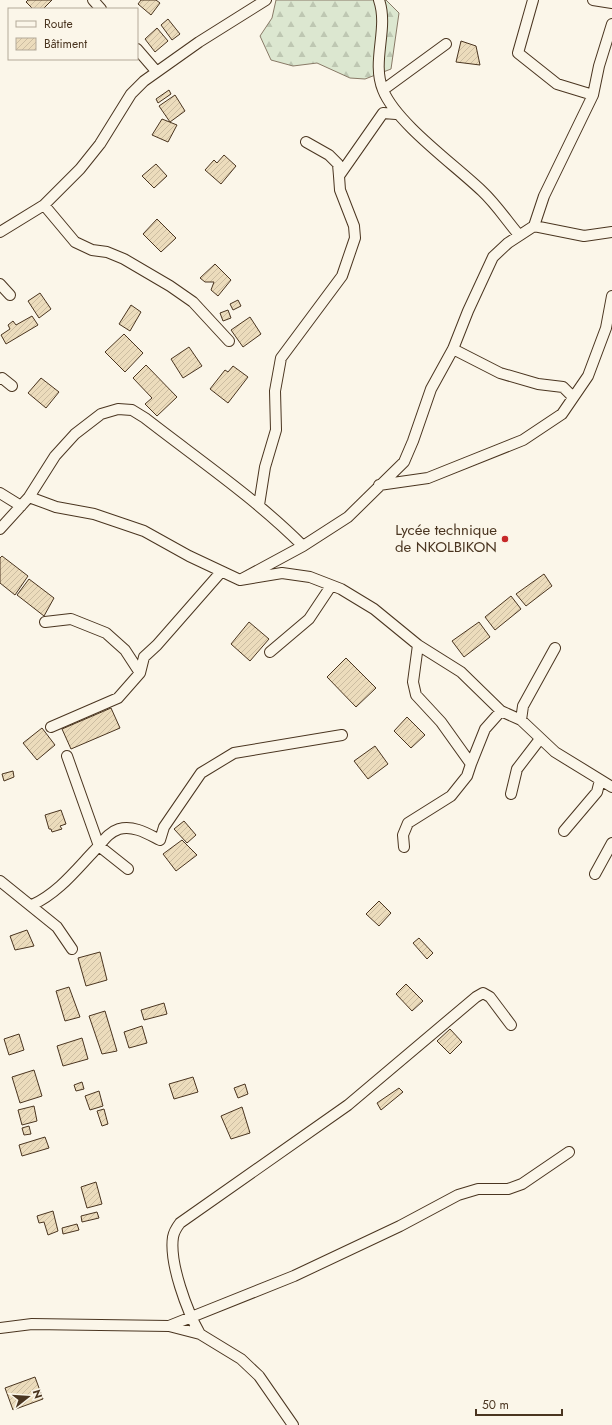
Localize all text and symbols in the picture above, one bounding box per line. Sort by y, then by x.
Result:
legend [8,8,138,60]
text: Route [44,15,73,33]
text: Bâtiment [44,35,87,53]
place label: Lycée technique de NKOLBIKON [395,519,497,558]
marker: Lycée technique de NKOLBIKON [500,534,510,544]
north arrow [8,1377,48,1417]
text: N [29,1388,46,1401]
scale bar [476,1391,562,1417]
text: 50 m [482,1396,509,1414]

